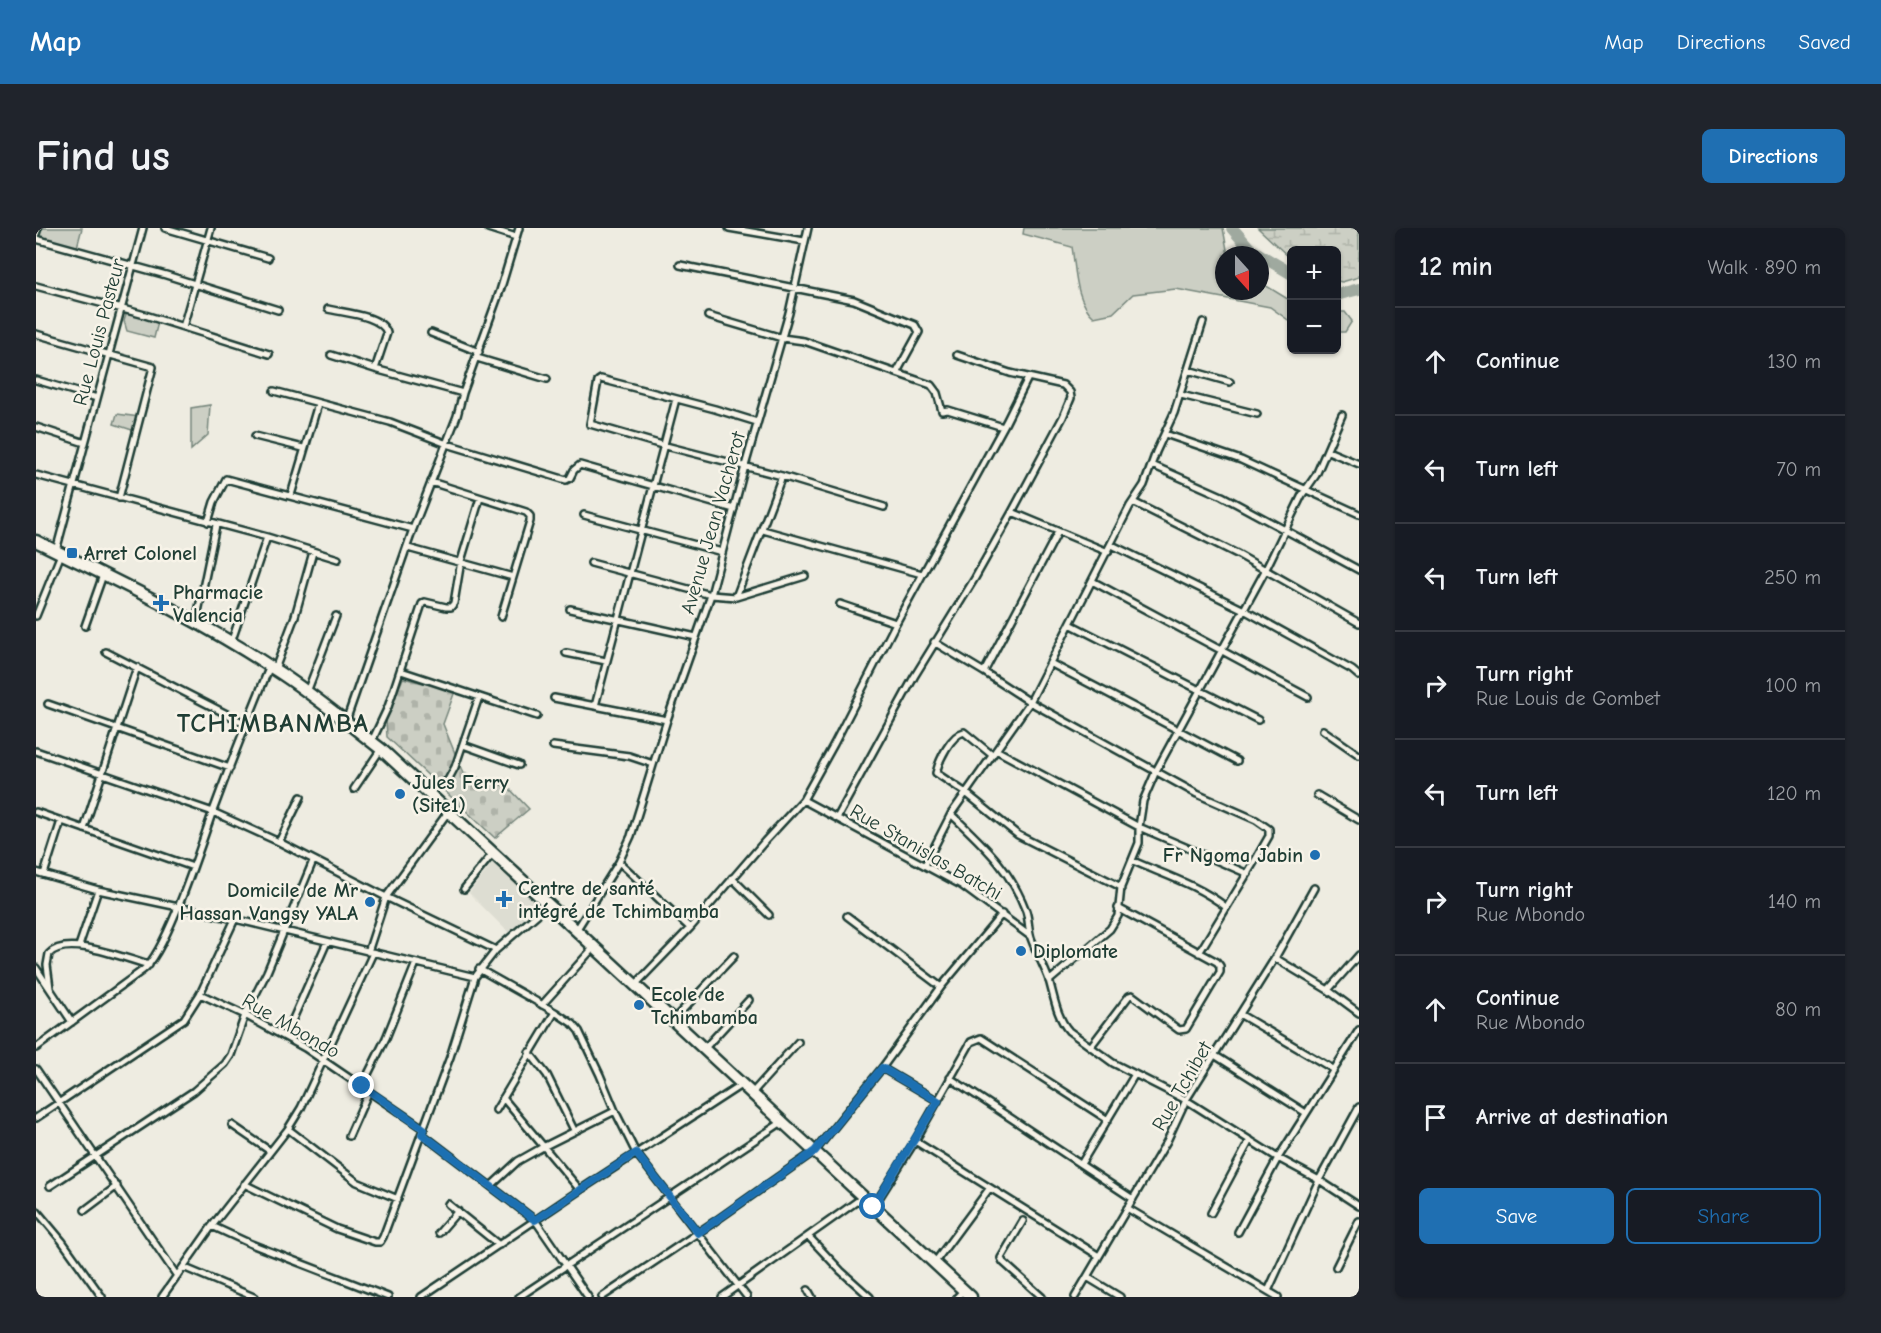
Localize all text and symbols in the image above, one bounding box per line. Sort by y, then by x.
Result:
text: Map [30,26,81,58]
text: Map [1604,30,1644,54]
text: Directions [1677,30,1766,54]
text: Saved [1799,30,1851,54]
button: Directions [1702,129,1845,183]
text: Find us [36,132,170,181]
north arrow [1215,246,1269,300]
map controls [1287,246,1341,354]
button: + [1287,246,1341,300]
text: 12 min [1419,252,1493,282]
street label: Rue Louis Pasteur [68,256,130,408]
text: Walk · 890 m [1707,256,1821,279]
button: − [1287,300,1341,354]
icon: ahead [1419,345,1452,378]
text: Continue [1476,348,1559,374]
text: 130 m [1768,350,1821,373]
street label: Avenue Jean Vacherot [676,428,750,617]
icon: left [1419,453,1452,486]
text: Turn left [1476,456,1558,482]
text: 70 m [1776,458,1821,481]
place label: Arret Colonel [84,542,197,565]
marker: Arret Colonel [65,546,79,560]
icon: left [1419,561,1452,594]
text: Turn left [1476,564,1558,590]
text: 250 m [1764,566,1821,589]
place label: Pharmacie Valencia [173,581,263,627]
marker: Pharmacie Valencia [154,596,168,610]
text: Turn right [1476,661,1573,687]
icon: right [1419,669,1452,702]
text: 100 m [1766,674,1821,697]
text: Rue Louis de Gombet [1476,687,1660,710]
district label: TCHIMBANMBA [177,709,369,739]
place label: Jules Ferry (Site1) [412,771,509,817]
icon: left [1419,777,1452,810]
text: Turn left [1476,780,1558,806]
text: 120 m [1767,782,1821,805]
marker: Jules Ferry (Site1) [393,787,407,801]
street label: Rue Stanislas Batchi [846,799,1006,905]
place label: Fr Ngoma Jabin [1163,844,1303,867]
marker: Fr Ngoma Jabin [1308,848,1322,862]
place label: Centre de santé intégré de Tchimbamba [518,877,719,923]
text: Turn right [1476,877,1573,903]
place label: Domicile de Mr Hassan Vangsy YALA [180,879,358,925]
icon: right [1419,885,1452,918]
marker: Centre de santé intégré de Tchimbamba [495,890,513,908]
text: 140 m [1768,890,1821,913]
marker: Domicile de Mr Hassan Vangsy YALA [363,895,377,909]
text: Rue Mbondo [1476,903,1585,926]
place label: Diplomate [1033,940,1118,963]
marker: Diplomate [1014,944,1028,958]
place label: Ecole de Tchimbamba [651,983,758,1029]
text: Continue [1476,985,1559,1011]
street label: Rue Mbondo [238,989,344,1063]
icon: ahead [1419,993,1452,1026]
marker: Ecole de Tchimbamba [632,998,646,1012]
text: 80 m [1775,998,1821,1021]
text: Rue Mbondo [1476,1011,1585,1034]
street label: Rue Tchibet [1147,1036,1217,1135]
route end [348,1072,374,1098]
icon: arrive [1419,1101,1452,1134]
text: Arrive at destination [1476,1104,1668,1130]
button: Save [1419,1188,1614,1244]
button: Share [1626,1188,1821,1244]
route start [859,1193,885,1219]

